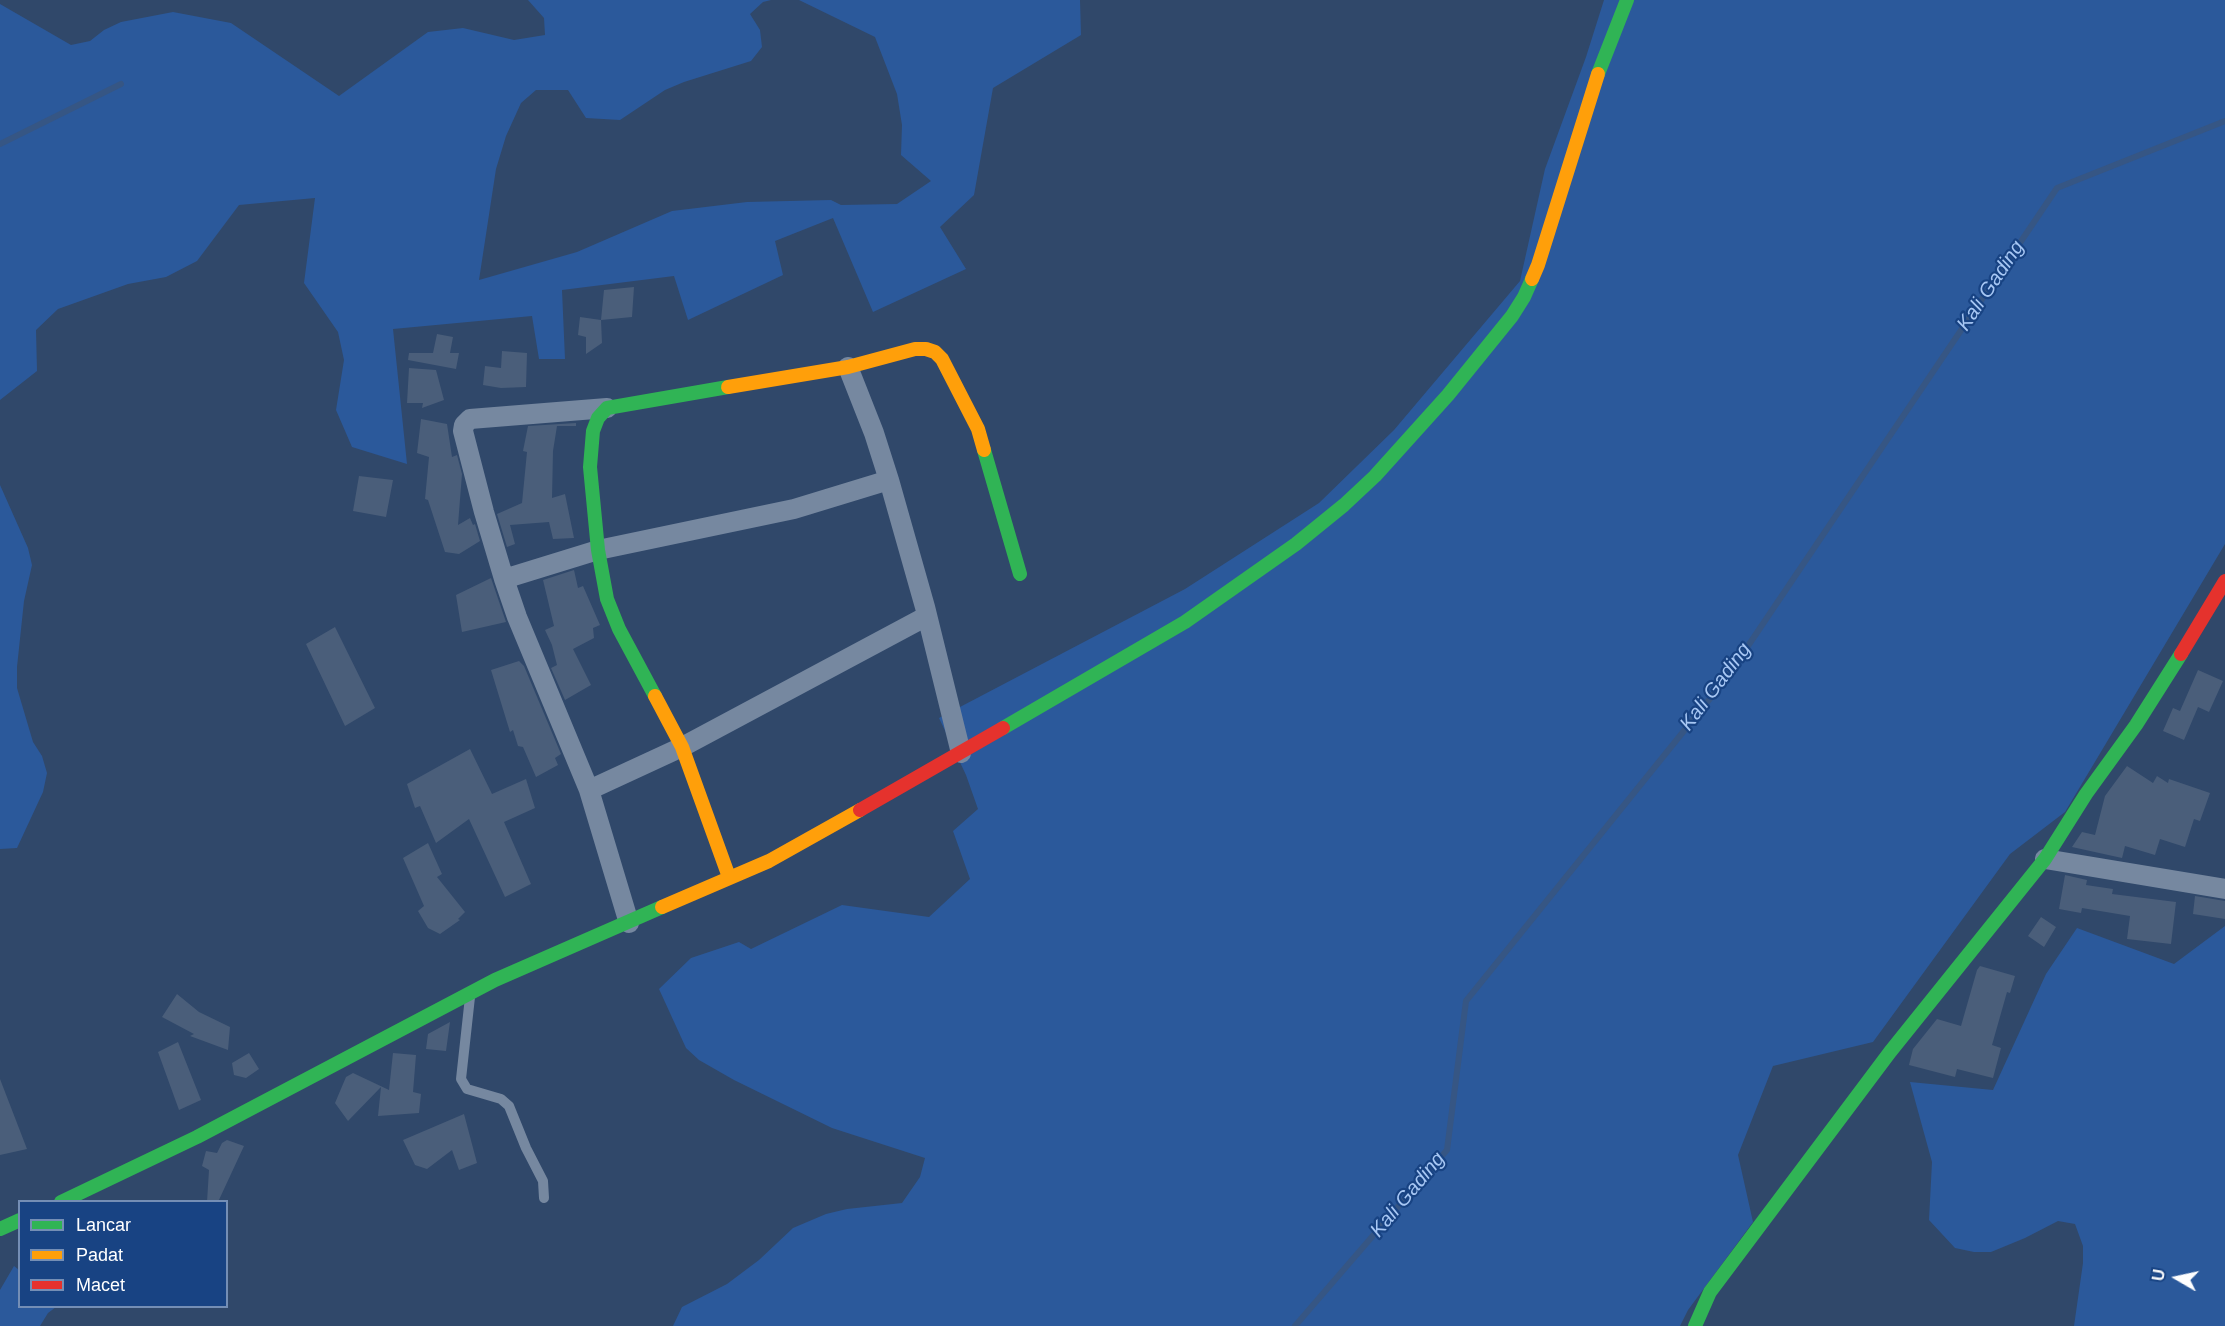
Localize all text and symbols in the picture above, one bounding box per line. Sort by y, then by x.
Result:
water label: Kali Gading [1952,236,2030,336]
water label: Kali Gading [1675,638,1757,736]
water label: Kali Gading [1366,1148,1450,1242]
legend [18,1200,228,1308]
text: Lancar [76,1215,131,1235]
text: Padat [76,1245,123,1265]
north arrow [2147,1248,2207,1308]
text: U [2149,1268,2168,1282]
text: Macet [76,1275,125,1295]

